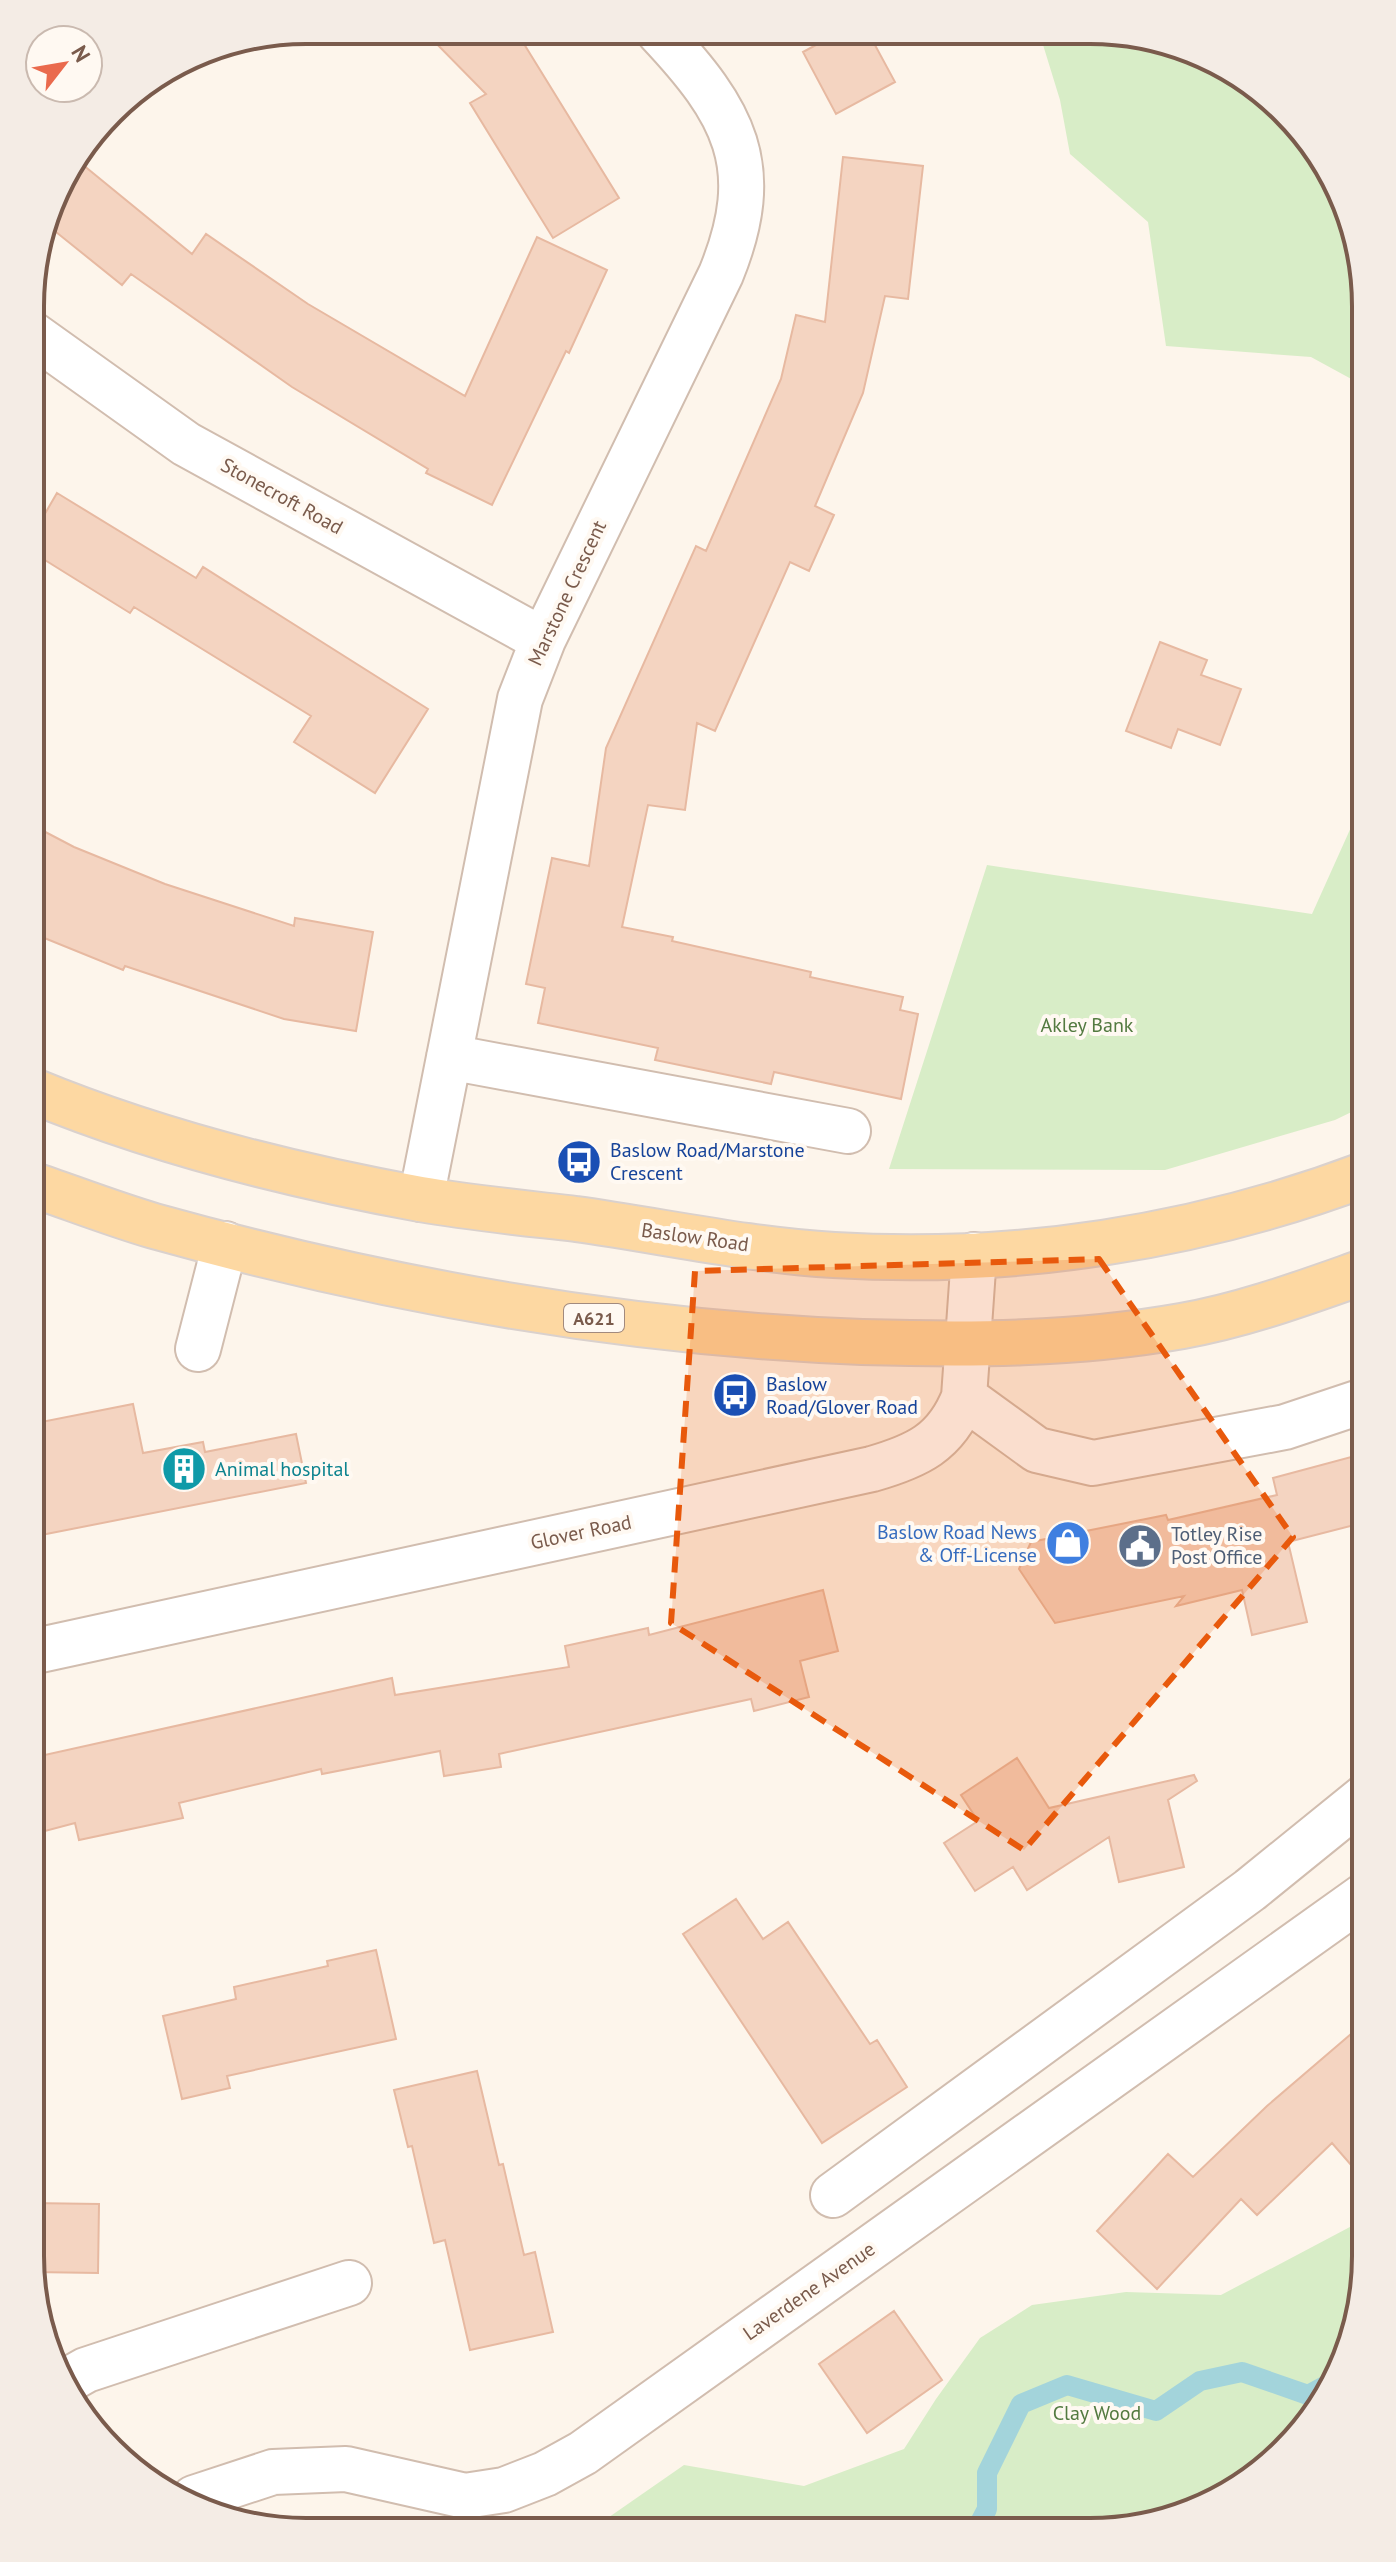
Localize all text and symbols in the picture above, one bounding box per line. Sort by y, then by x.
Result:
north arrow [24,24,104,104]
text: N [65,40,97,67]
street label: Stonecroft Road [216,452,348,540]
street label: Marstone Crescent [522,516,612,670]
park label: Akley Bank [1041,1012,1134,1038]
place label: Baslow Road/Marstone Crescent [610,1137,805,1186]
bus stop icon: Baslow Road/Marstone Crescent [555,1138,603,1186]
street label: Baslow Road [640,1217,750,1257]
road number: A621 [564,1304,624,1332]
bus stop icon: Baslow Road/Glover Road [711,1371,759,1419]
place label: Baslow Road/Glover Road [766,1371,918,1420]
building icon: Animal hospital [160,1445,208,1493]
place label: Animal hospital [215,1456,349,1482]
street label: Glover Road [528,1509,634,1555]
place label: Baslow Road News & Off-License [877,1519,1037,1568]
shop icon: Baslow Road News & Off-License [1044,1519,1092,1567]
place label: Totley Rise Post Office [1171,1521,1262,1570]
public building icon: Totley Rise Post Office [1116,1522,1164,1570]
street label: Laverdene Avenue [738,2236,880,2346]
park label: Clay Wood [1053,2400,1141,2426]

